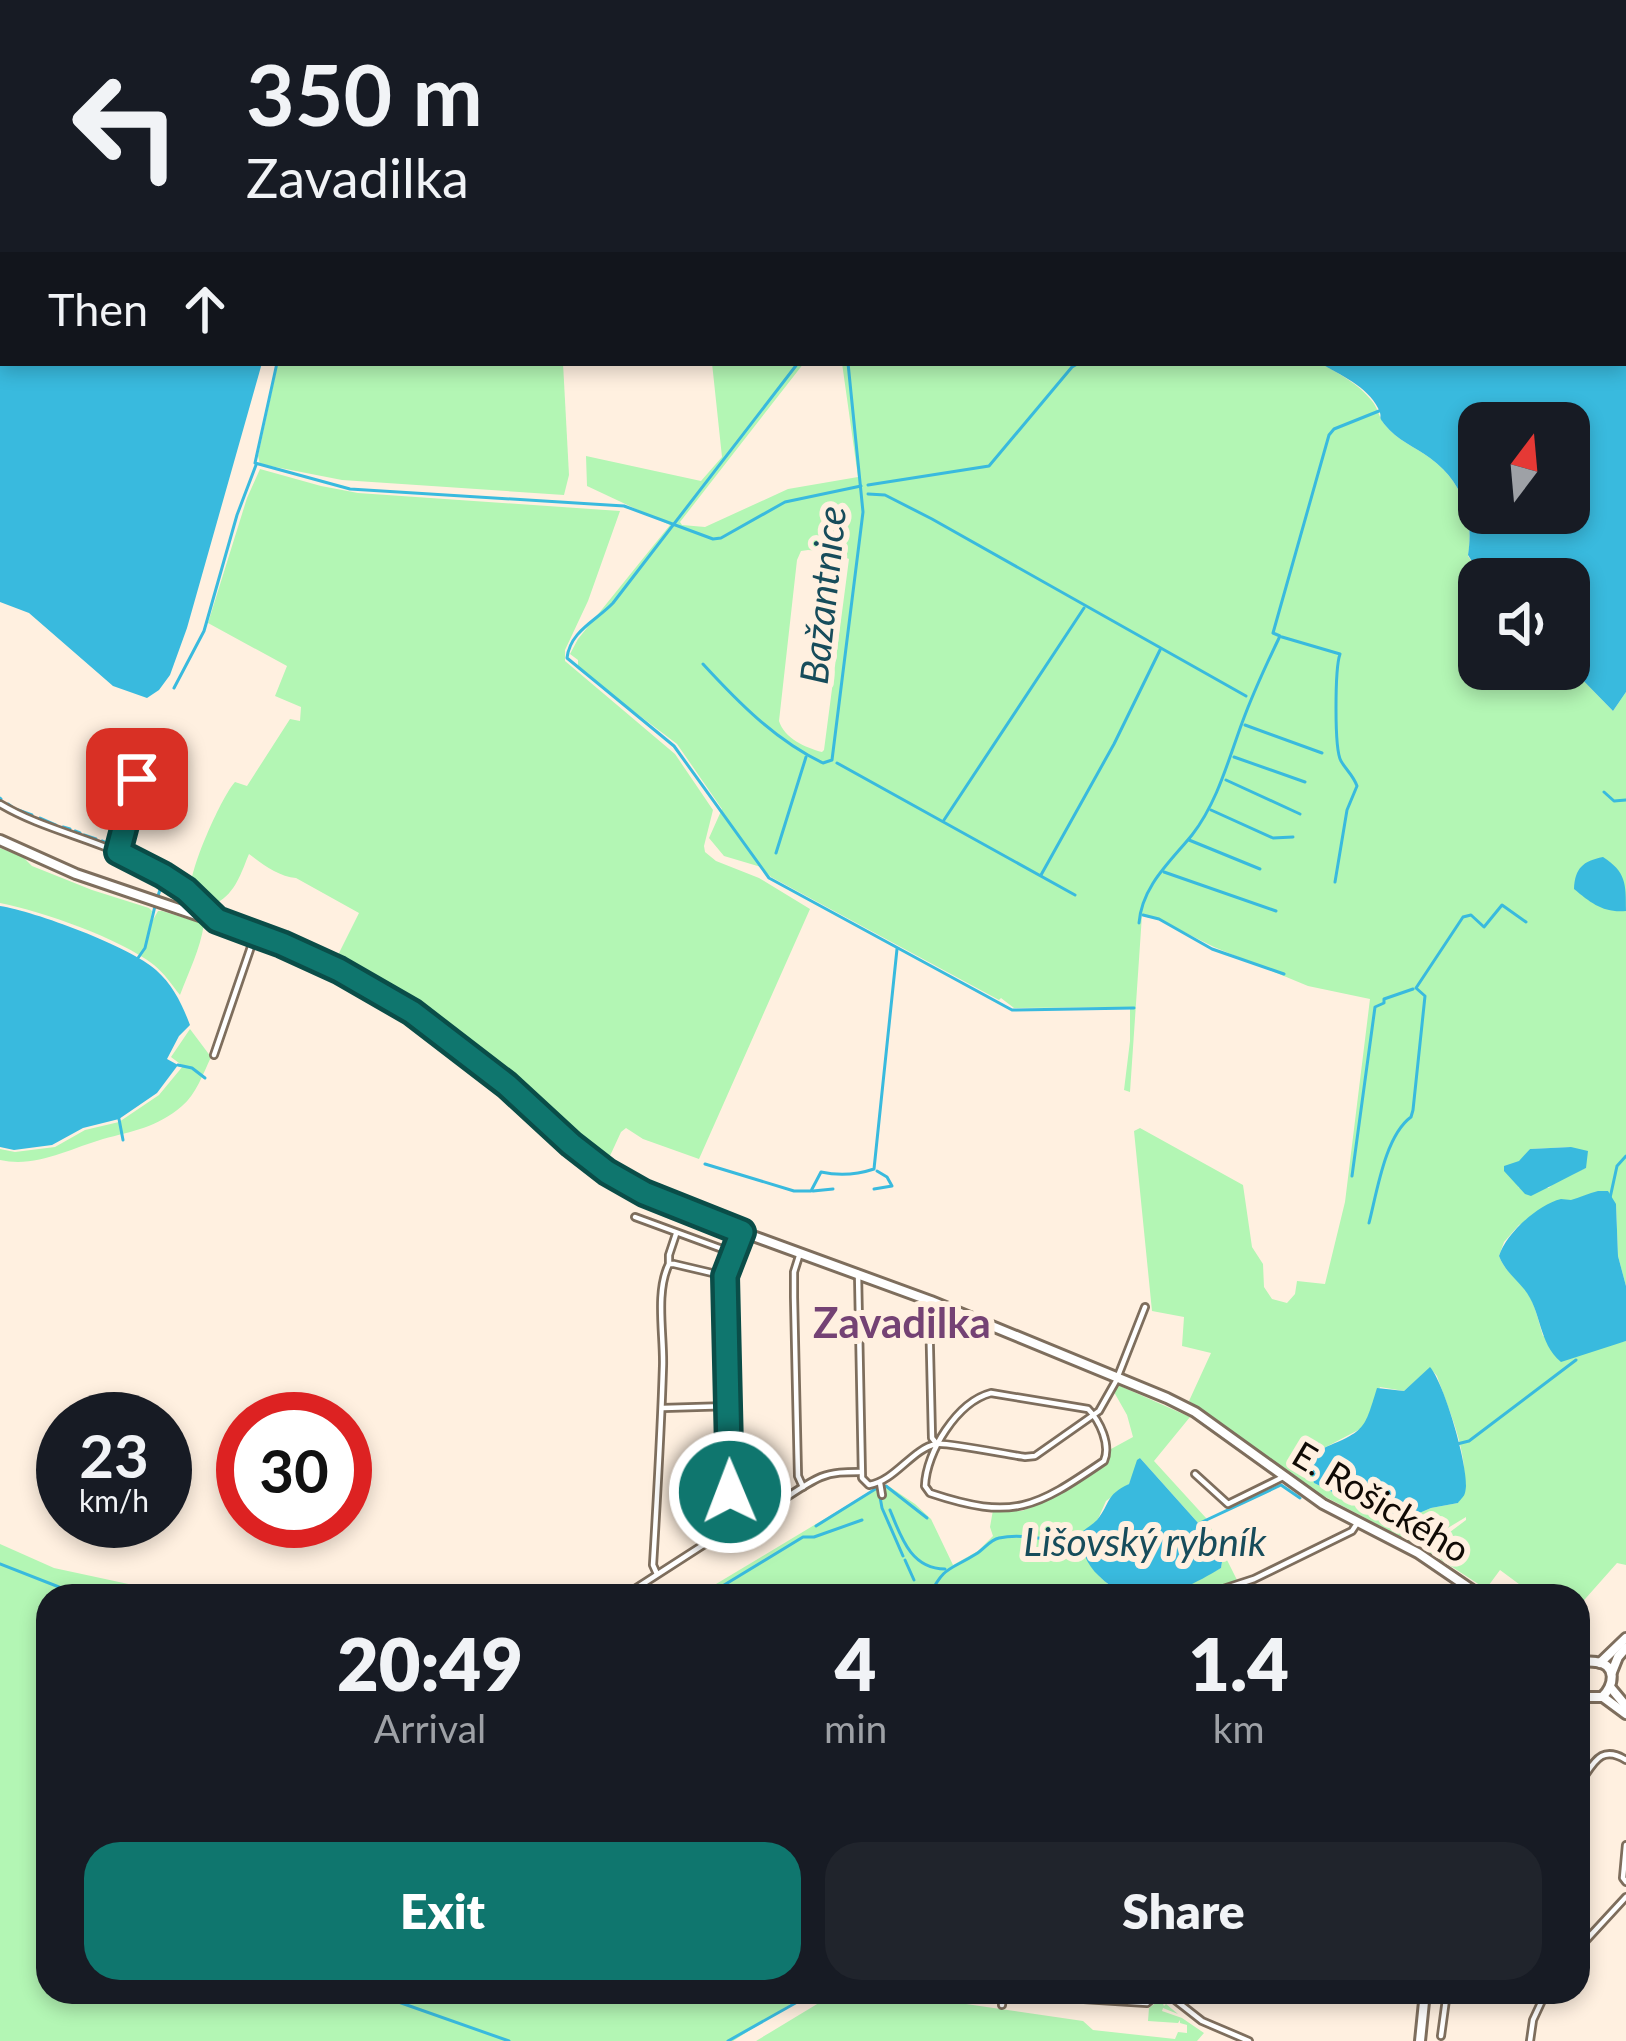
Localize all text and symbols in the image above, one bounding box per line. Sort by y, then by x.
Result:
text: 350 m [246,43,483,144]
icon: left [48,48,204,204]
text: Zavadilka [246,145,469,210]
icon: ahead [172,276,238,342]
text: Then [48,282,148,336]
north arrow [1458,402,1590,534]
map controls [1458,402,1590,690]
water label: Bažantnice [790,503,854,686]
button: sound [1458,558,1590,690]
pin [86,728,188,830]
icon: arrive [104,746,170,812]
district label: Zavadilka [813,1297,991,1347]
speed limit sign: 30 [216,1392,372,1548]
text: 23 [79,1419,149,1491]
position arrow [667,1429,793,1555]
street label: E. Rošického [1285,1431,1478,1571]
text: km/h [79,1482,149,1518]
water label: Lišovský rybník [1023,1518,1267,1564]
text: 20:49 [337,1620,523,1706]
text: 4 [835,1620,877,1706]
text: 1.4 [1188,1620,1289,1706]
text: Arrival [374,1705,486,1751]
text: min [824,1705,887,1751]
text: km [1213,1705,1265,1751]
button: Exit [84,1842,801,1980]
button: Share [825,1842,1542,1980]

